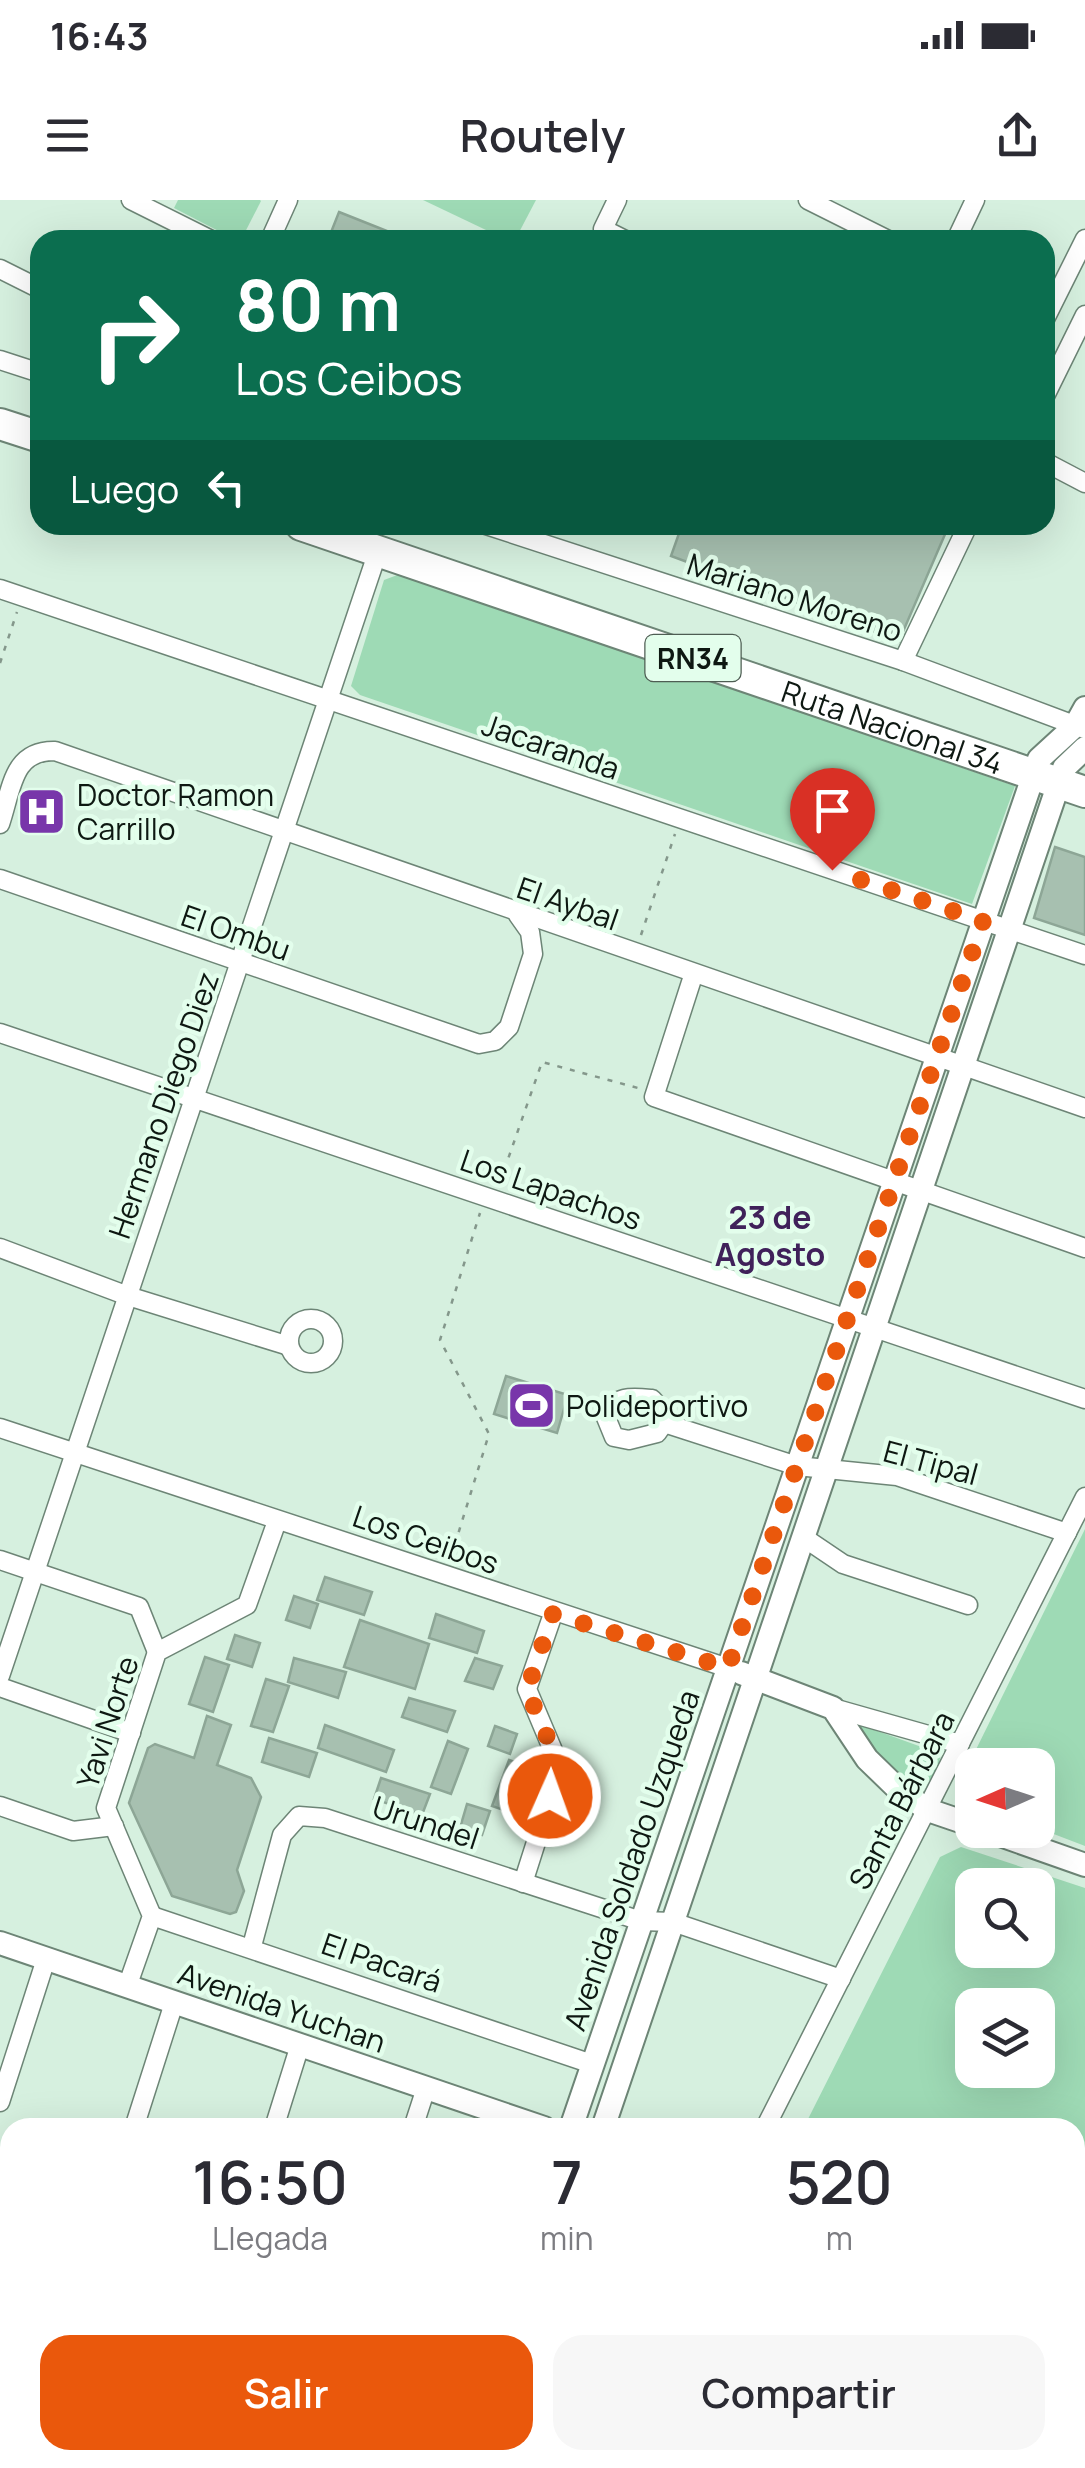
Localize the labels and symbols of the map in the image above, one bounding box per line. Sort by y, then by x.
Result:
street label: Mariano Moreno [682,543,908,651]
road number: RN34 [646,635,740,681]
street label: Ruta Nacional 34 [776,670,1009,783]
street label: Jacaranda [477,703,625,789]
pin [790,768,875,871]
place label: Doctor Ramon Carrillo [77,774,274,849]
hospital icon: Doctor Ramon Carrillo [16,785,68,837]
street label: El Aybal [512,867,624,939]
street label: El Ombu [176,894,296,970]
street label: Hermano Diego Diez [98,966,228,1244]
street label: Los Lapachos [455,1139,647,1239]
district label: 23 de Agosto [715,1195,825,1276]
sports icon: Polideportivo [505,1379,557,1431]
place label: Polideportivo [566,1385,748,1426]
street label: El Tipal [879,1430,983,1494]
street label: Los Ceibos [348,1495,504,1583]
street label: Yavi Norte [66,1651,148,1793]
street label: Avenida Soldado Uzqueda [553,1684,709,2036]
street label: Santa Bárbara [839,1704,963,1896]
position arrow [498,1744,602,1848]
north arrow [955,1748,1055,1848]
street label: Urundel [367,1786,485,1858]
street label: El Pacará [317,1922,447,2002]
street label: Avenida Yuchan [173,1952,391,2062]

